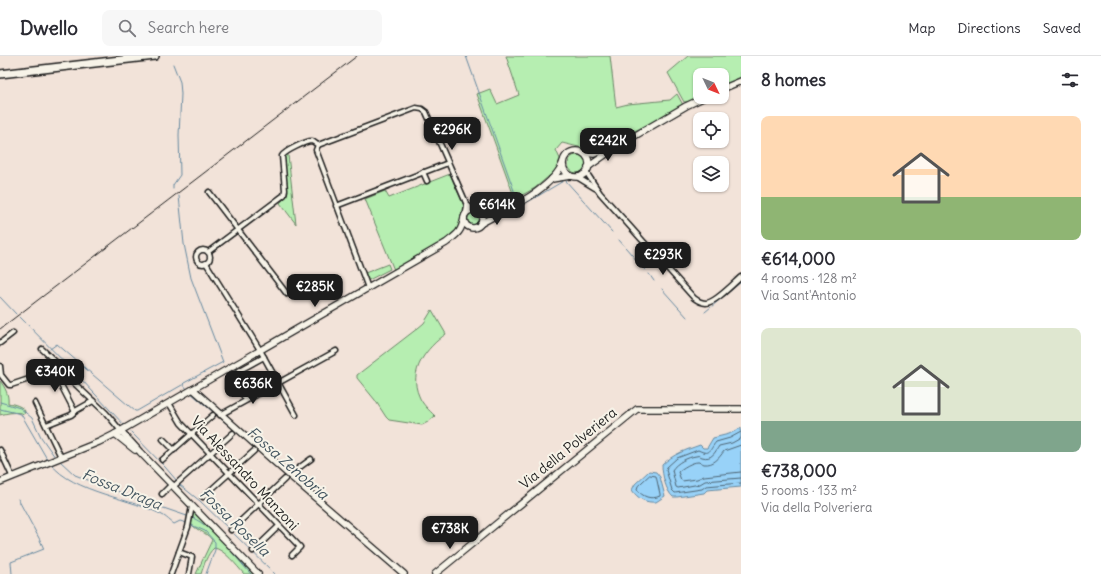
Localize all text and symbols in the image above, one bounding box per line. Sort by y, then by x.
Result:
search box [102,10,382,46]
text: Dwello [20,16,78,40]
icon: search [116,17,138,39]
text: Search here [148,18,229,37]
text: Map [908,19,935,37]
text: Directions [957,19,1021,37]
text: Saved [1043,19,1081,37]
north arrow [693,68,729,104]
map controls [693,68,729,192]
text: 8 homes [761,69,826,91]
icon: filters [1059,69,1081,91]
button: locate [693,112,729,148]
pin: €296K [424,117,480,151]
text: €296K [433,121,471,138]
pin: €242K [580,128,636,162]
text: €242K [589,132,627,149]
icon: home [885,142,957,214]
button: layers [693,156,729,192]
pin: €614K [469,192,525,226]
text: €614K [479,196,515,213]
pin: €293K [635,242,691,276]
text: €293K [644,246,682,263]
text: €614,000 [761,248,835,270]
text: 4 rooms · 128 m² [761,270,857,287]
pin: €285K [287,274,343,308]
text: €285K [296,278,334,295]
text: Via Sant'Antonio [761,287,856,304]
icon: home [885,354,957,426]
pin: €340K [27,359,83,393]
text: €340K [35,363,75,380]
pin: €636K [225,371,281,405]
text: €636K [234,375,272,392]
street label: Via della Polveriera [516,403,620,493]
street label: Via Alessandro Manzoni [187,412,303,534]
water label: Fossa Zenobria [243,423,334,504]
text: €738,000 [761,460,837,482]
water label: Fossa Draga [79,464,166,514]
text: 5 rooms · 133 m² [761,482,857,499]
water label: Fossa Rosella [196,484,275,561]
text: Via della Polveriera [761,499,872,516]
pin: €738K [422,516,478,550]
text: €738K [431,520,469,537]

